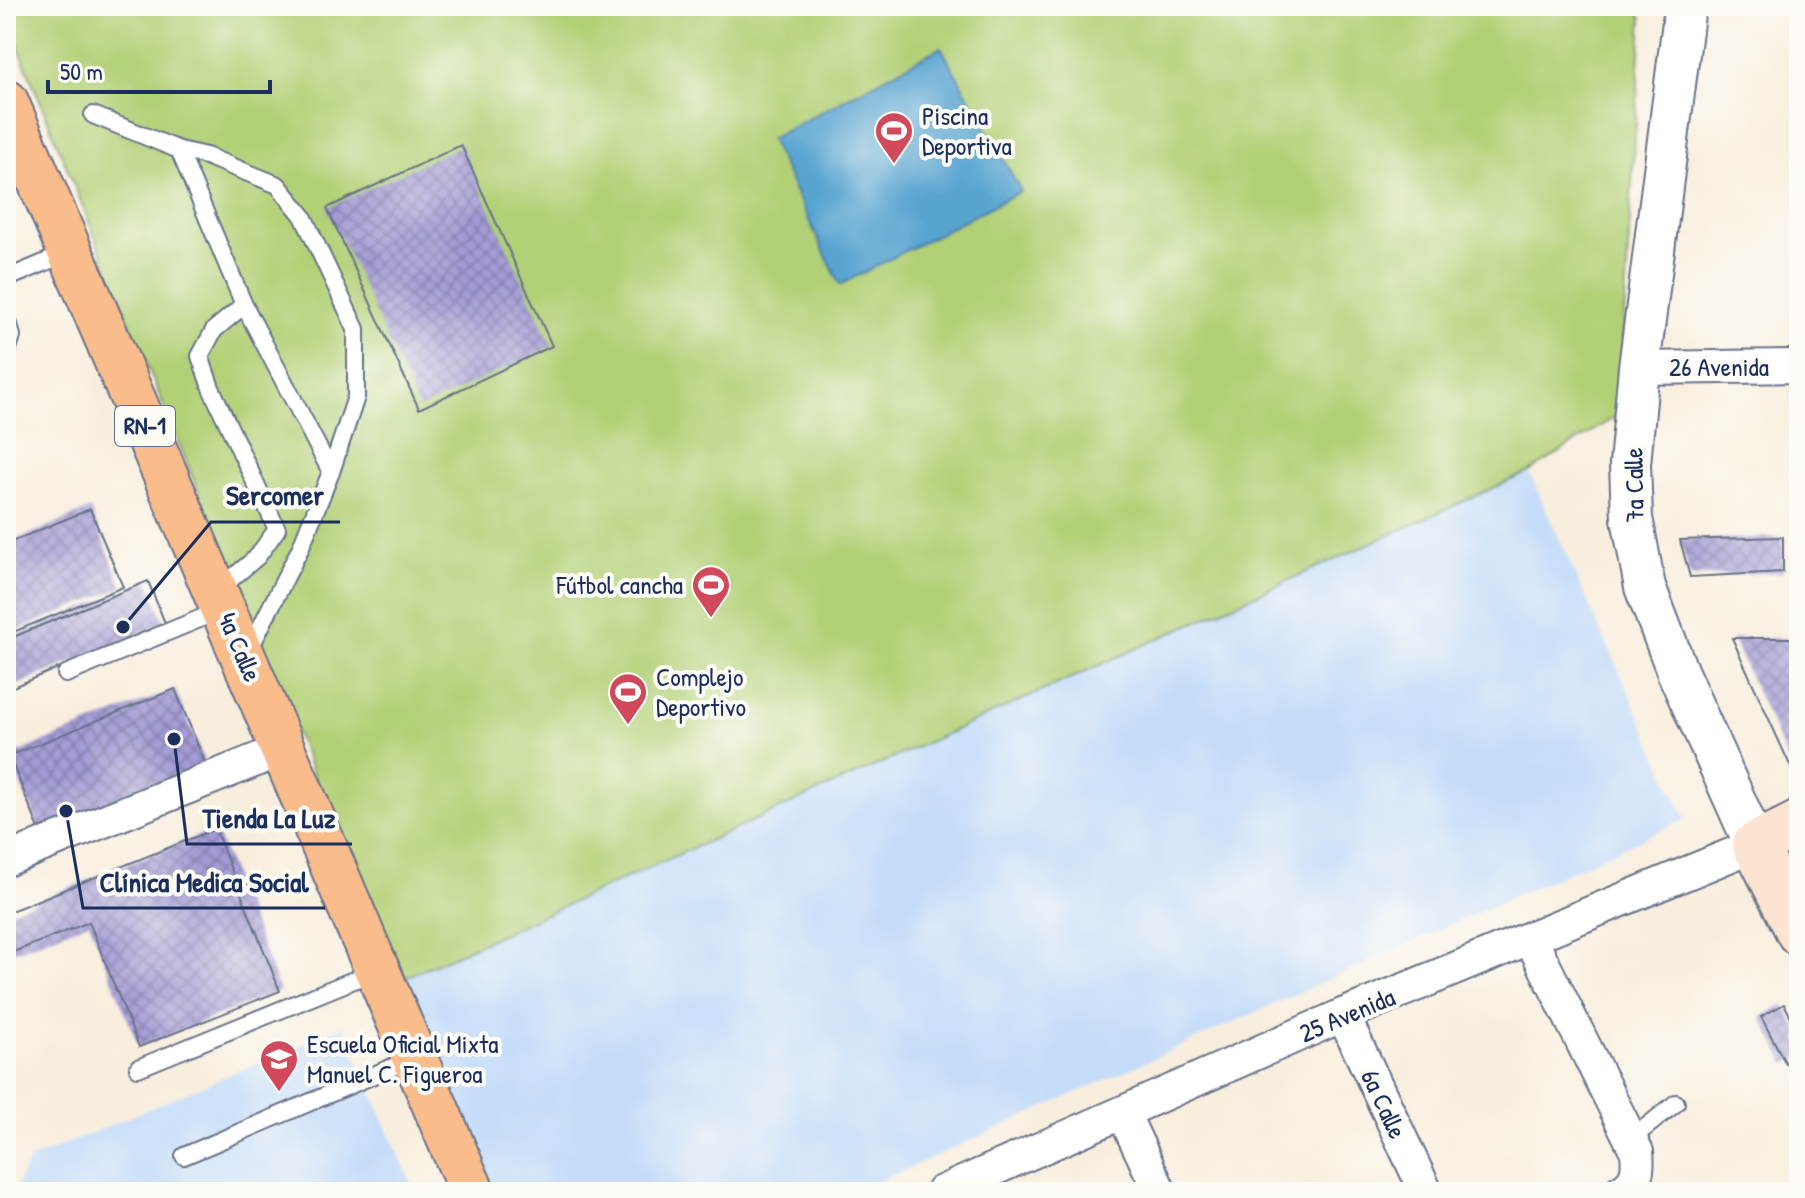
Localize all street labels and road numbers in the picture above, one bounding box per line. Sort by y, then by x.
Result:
street label: 26 Avenida [1669,349,1769,384]
road number: RN-1 [115,406,175,446]
street label: 7a Calle [1615,447,1652,523]
street label: 4a Calle [210,607,271,687]
street label: 25 Avenida [1294,979,1400,1050]
street label: 6a Calle [1353,1064,1416,1144]

